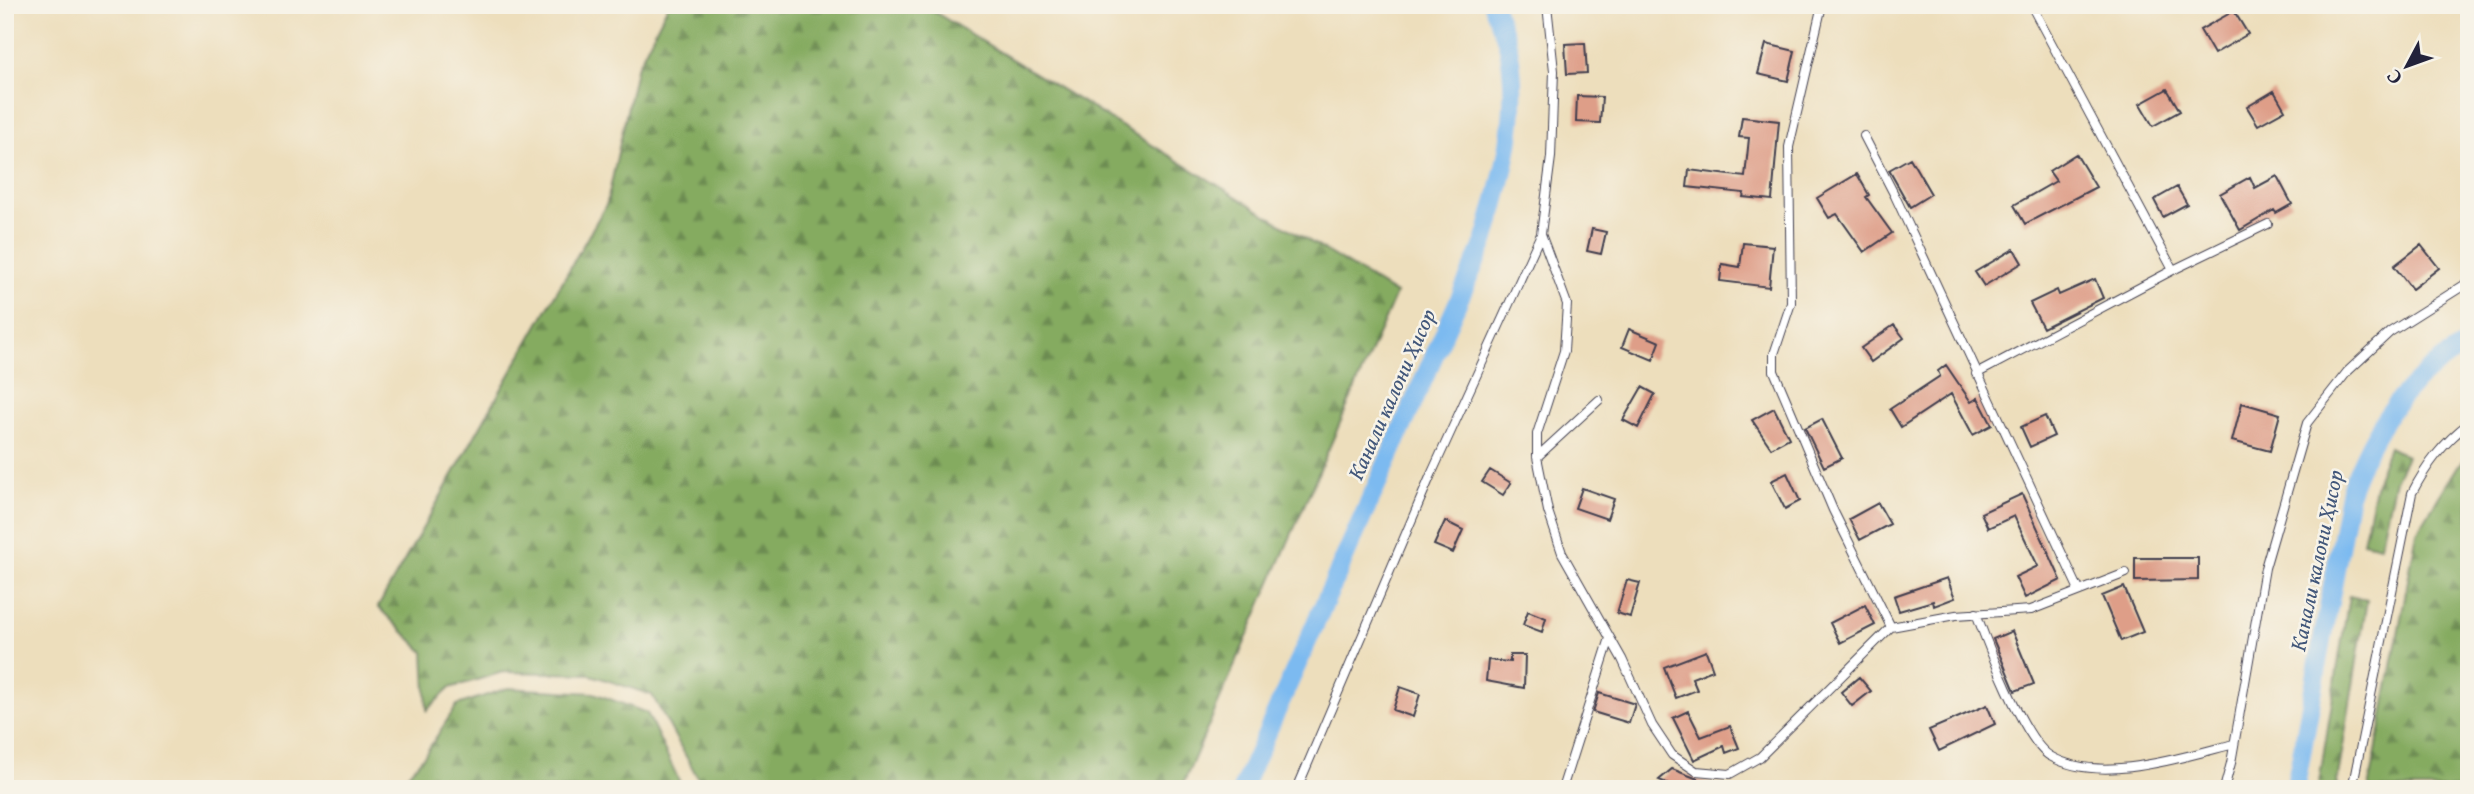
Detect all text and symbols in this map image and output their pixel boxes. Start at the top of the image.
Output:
north arrow [2372,32,2442,102]
text: С [2382,63,2409,89]
water label: Канали калони Ҳисор [1343,305,1444,486]
water label: Канали калони Ҳисор [2285,468,2352,655]

